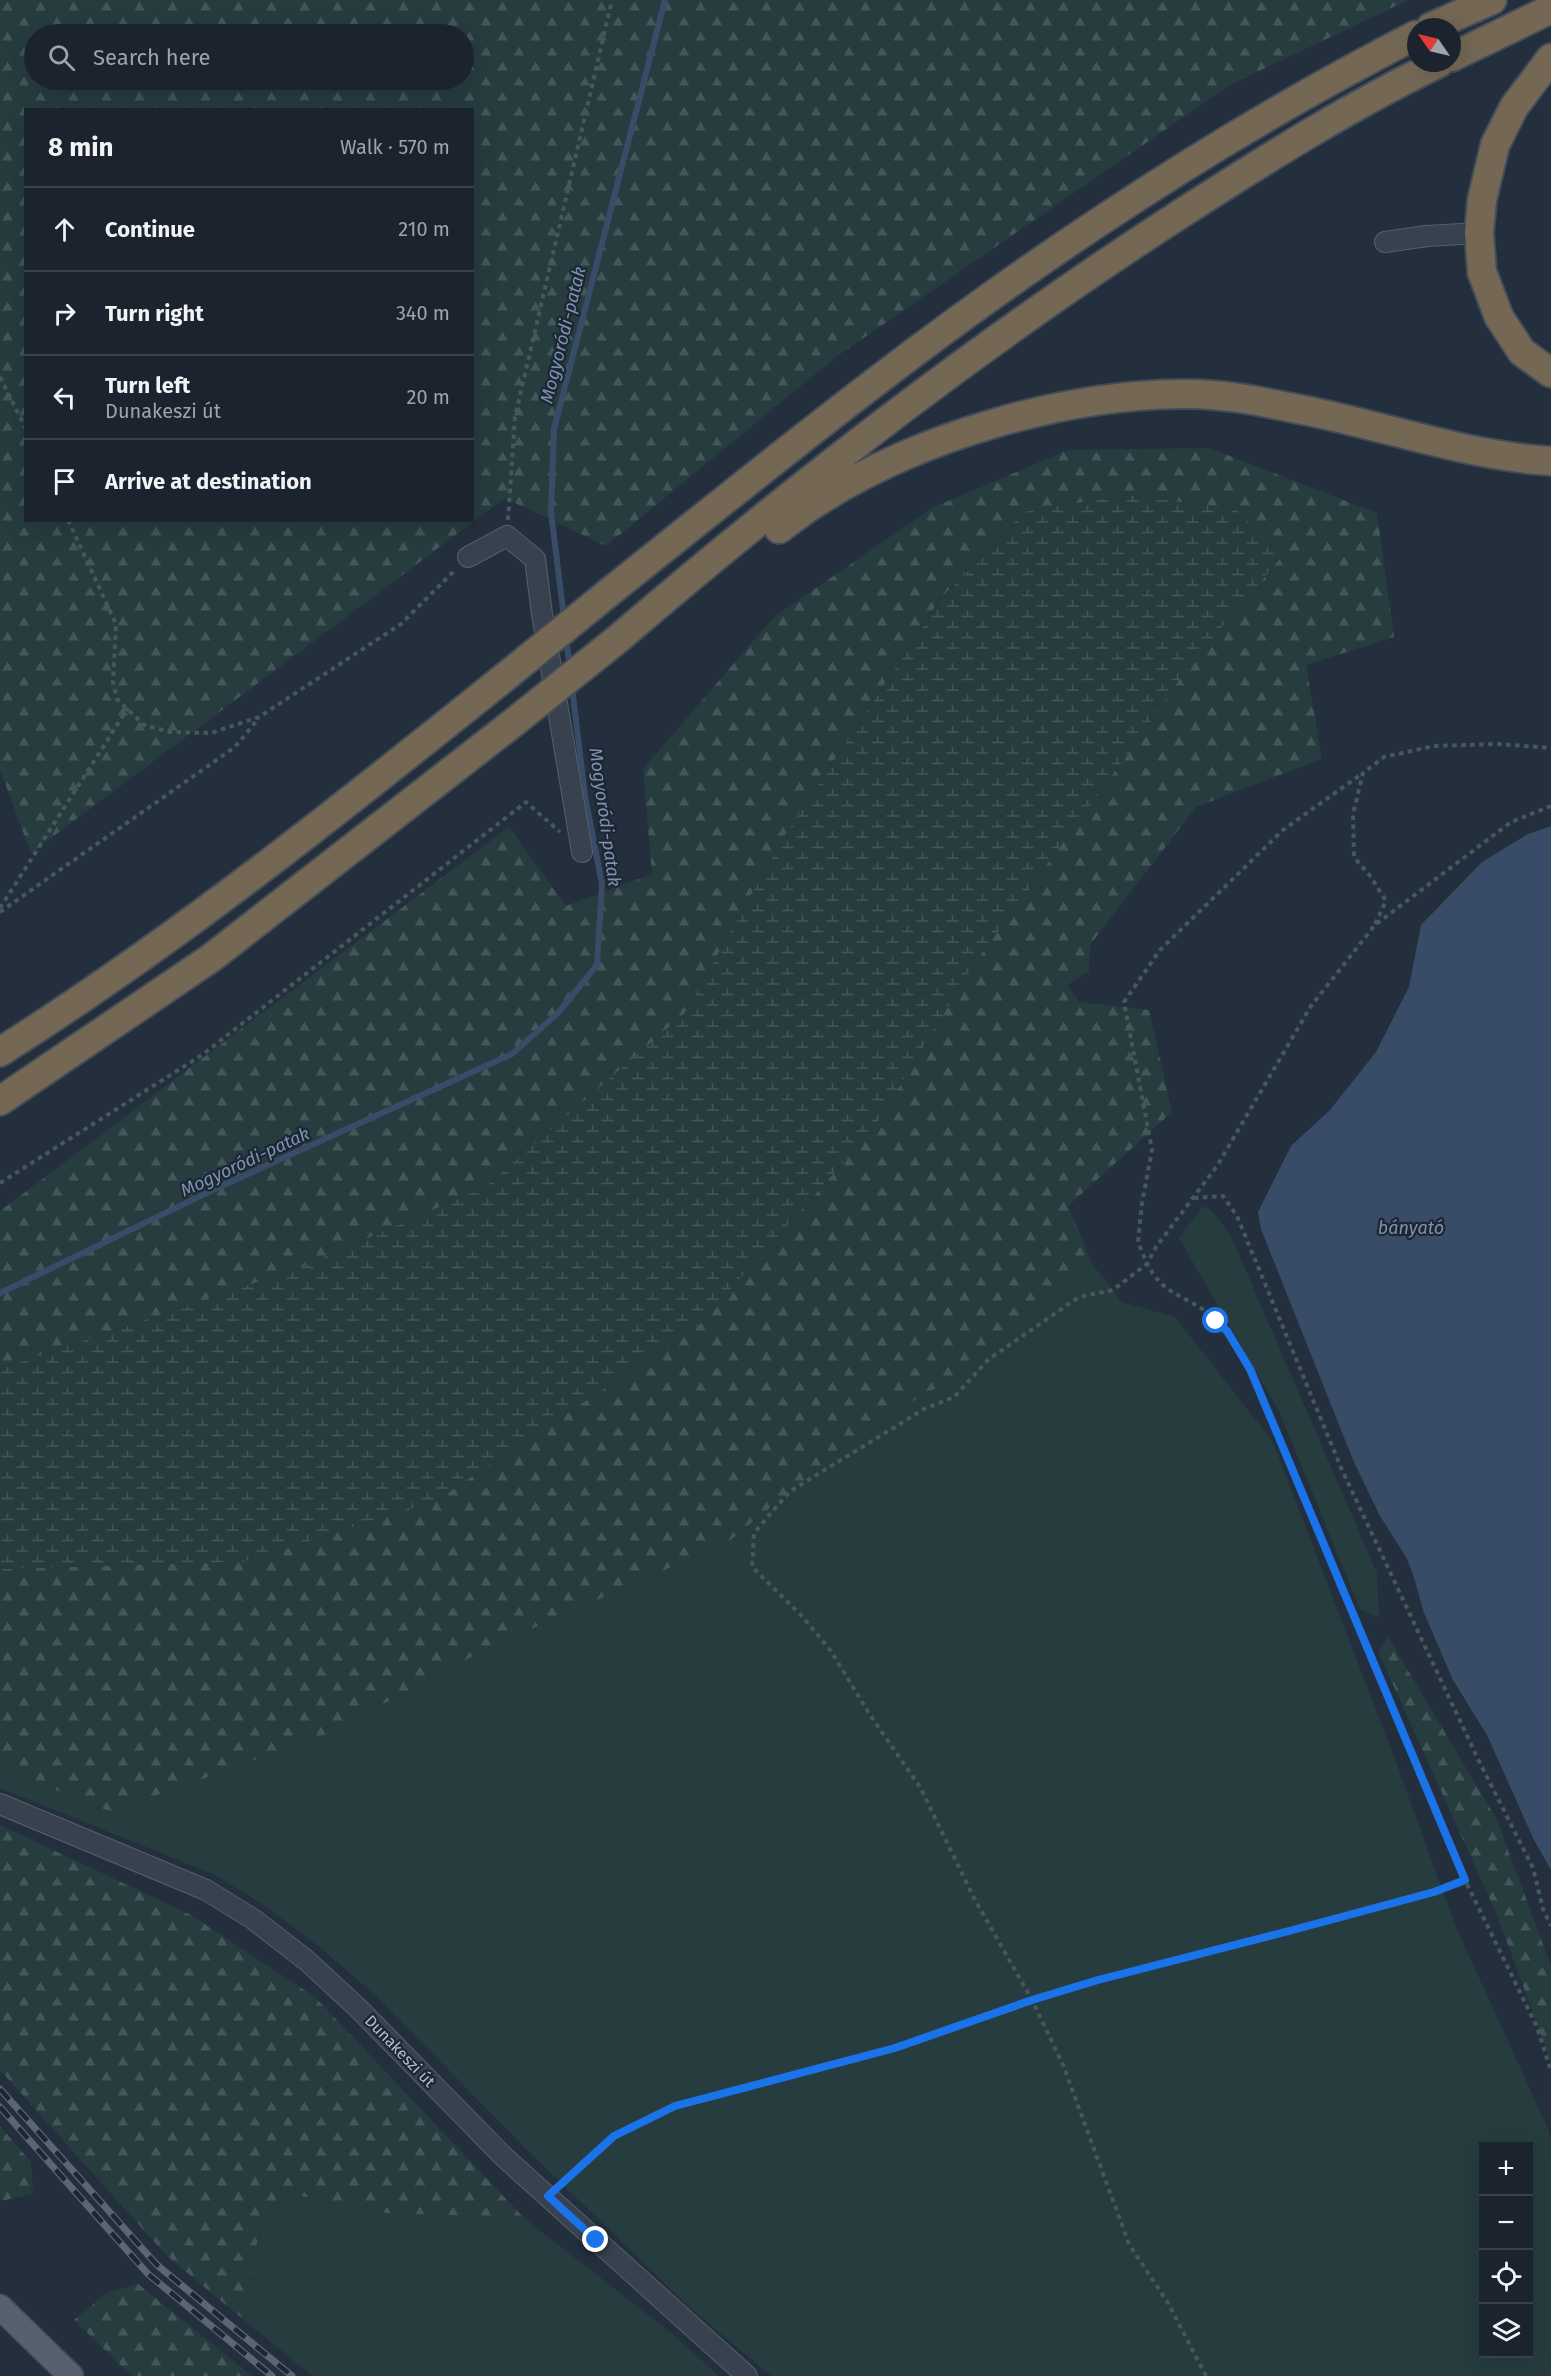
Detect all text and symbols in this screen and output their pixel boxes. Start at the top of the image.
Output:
north arrow [1407,18,1461,72]
search box [24,24,474,90]
icon: search [45,41,78,74]
text: Search here [93,44,211,71]
text: 8 min [48,132,114,163]
text: Walk · 570 m [340,135,450,159]
icon: ahead [48,213,81,246]
text: Continue [105,216,195,243]
text: 210 m [398,217,450,241]
water label: Mogyoródi-patak [535,264,591,406]
icon: right [48,297,81,330]
text: Turn right [105,300,204,327]
text: 340 m [396,301,450,325]
text: Turn left [105,372,190,399]
icon: left [48,381,81,414]
text: 20 m [407,385,450,409]
text: Dunakeszi út [105,399,221,423]
icon: arrive [48,465,81,498]
text: Arrive at destination [105,468,312,495]
water label: Mogyoródi-patak [584,746,626,888]
water label: Mogyoródi-patak [177,1122,313,1202]
water label: bányató [1378,1217,1444,1239]
route start [1202,1307,1228,1333]
street label: Dunakeszi út [361,2011,439,2091]
map controls [1479,2142,1533,2358]
button: + [1479,2142,1533,2196]
button: − [1479,2196,1533,2250]
route end [582,2226,608,2252]
button: locate [1479,2250,1533,2304]
button: layers [1479,2304,1533,2358]

